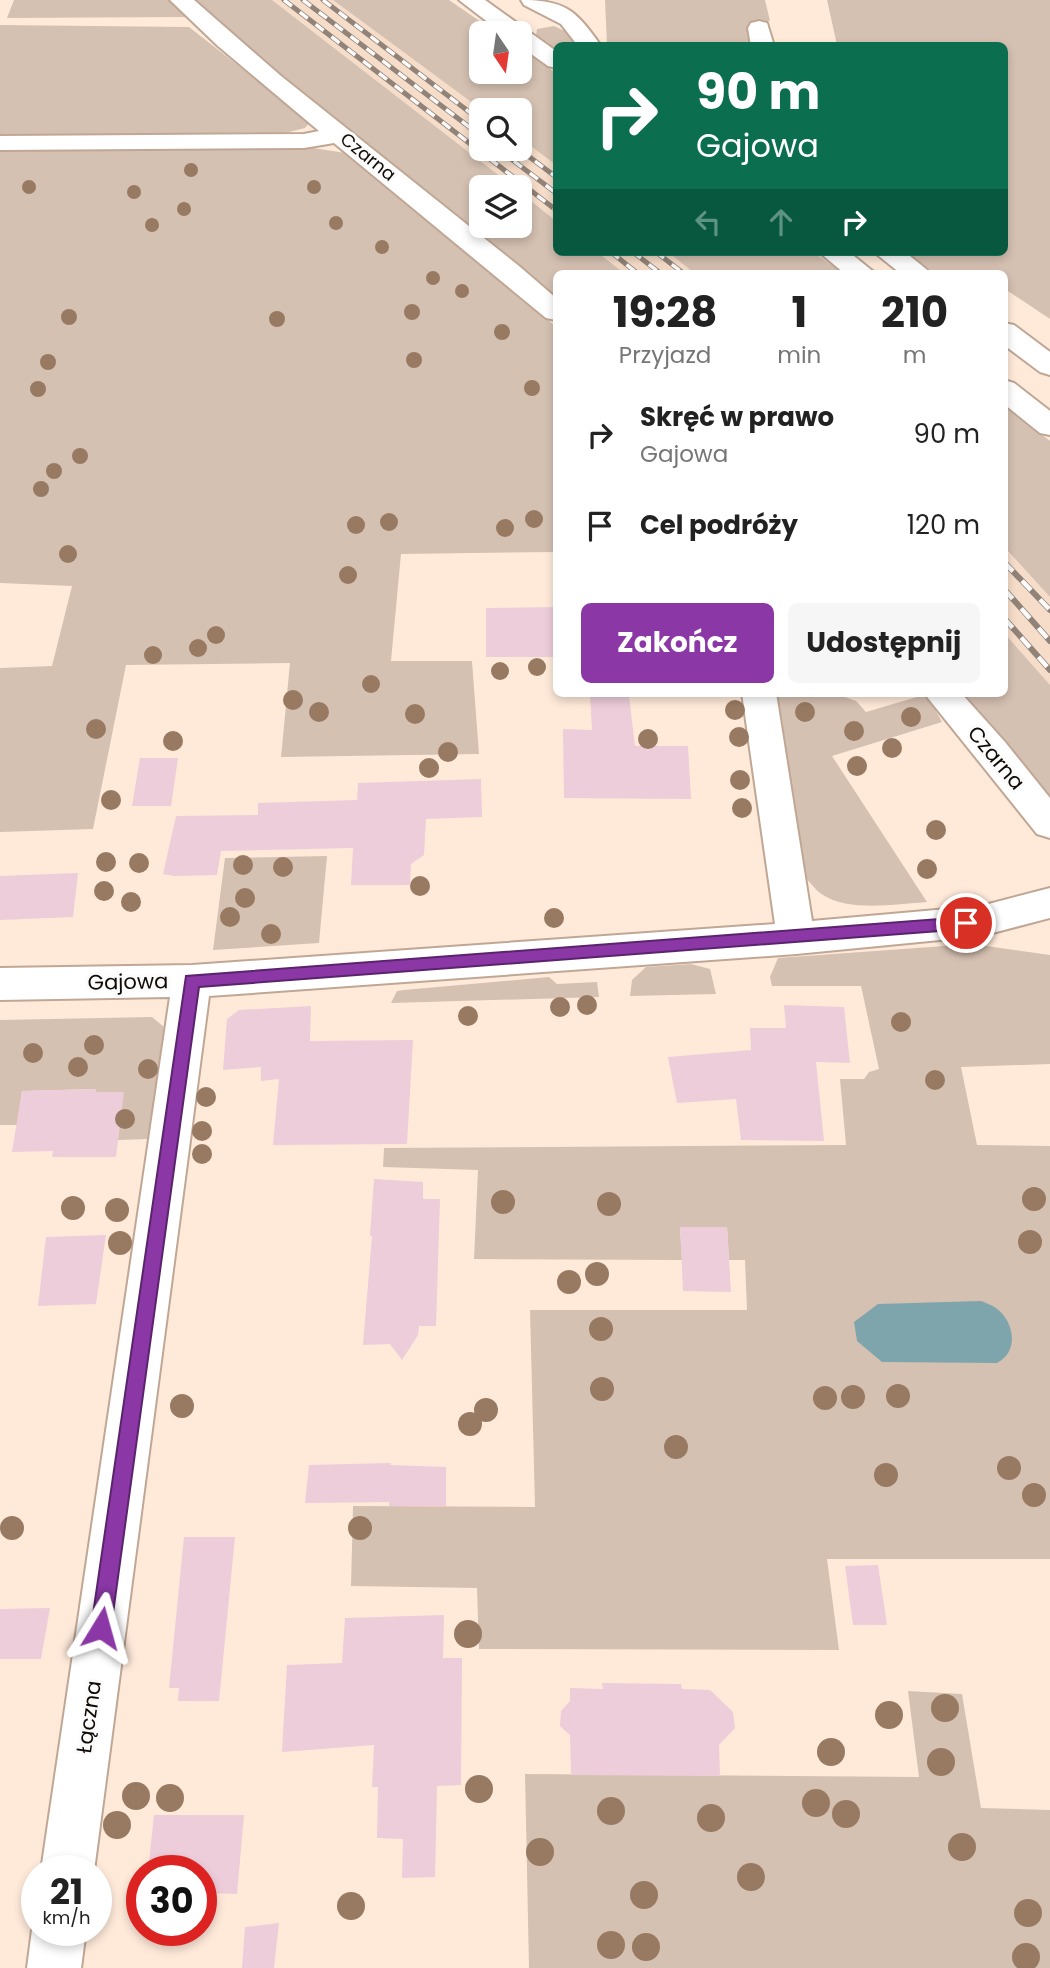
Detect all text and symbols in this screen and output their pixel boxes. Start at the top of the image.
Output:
north arrow [469,21,532,84]
map controls [469,21,532,238]
text: 90 m [696,58,820,126]
icon: right [581,70,672,161]
button: search [469,98,532,161]
text: Gajowa [696,123,819,168]
street label: Czarna [335,127,401,187]
button: layers [469,175,532,238]
icon: left [689,203,727,241]
icon: ahead [762,203,800,241]
icon: right [835,203,873,241]
text: 19:28 [613,283,718,342]
text: 1 [791,283,807,342]
text: 210 [881,283,948,342]
text: Przyjazd [619,339,711,371]
text: min [777,339,821,371]
text: m [903,339,927,371]
text: Skręć w prawo [640,399,834,435]
icon: right [581,416,619,454]
text: 90 m [914,416,980,452]
text: Gajowa [640,438,728,470]
icon: arrive [581,507,619,545]
text: Cel podróży [640,507,798,543]
text: 120 m [907,507,980,543]
button: Zakończ [581,603,774,683]
button: Udostępnij [788,603,980,683]
street label: Czarna [961,719,1032,796]
pin [936,893,996,953]
icon: arrive [947,904,985,942]
street label: Gajowa [87,966,169,997]
position arrow [64,1591,138,1665]
street label: Łączna [69,1679,108,1755]
speed limit sign: 30 [126,1855,217,1946]
text: 21 [50,1867,83,1916]
text: km/h [43,1905,90,1930]

